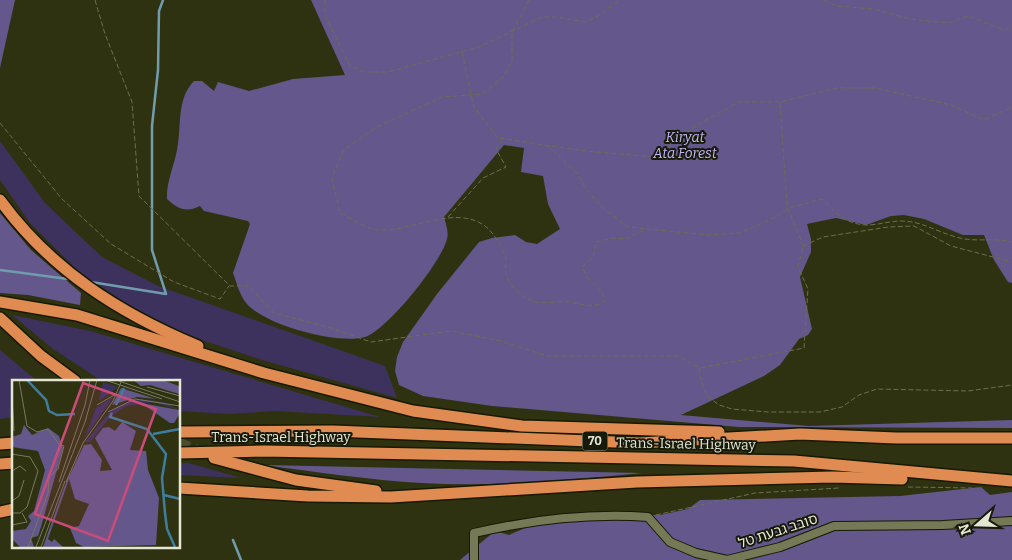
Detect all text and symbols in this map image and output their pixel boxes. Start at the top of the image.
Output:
park label: Kiryat Ata Forest [652,129,718,162]
inset map [12,380,180,548]
street label: Trans-Israel Highway [211,429,351,446]
road number: 70 [582,432,608,451]
street label: Trans-Israel Highway [616,434,756,454]
north arrow [952,500,1002,550]
street label: סובב גבעת טל [736,510,820,552]
text: N [955,521,975,537]

